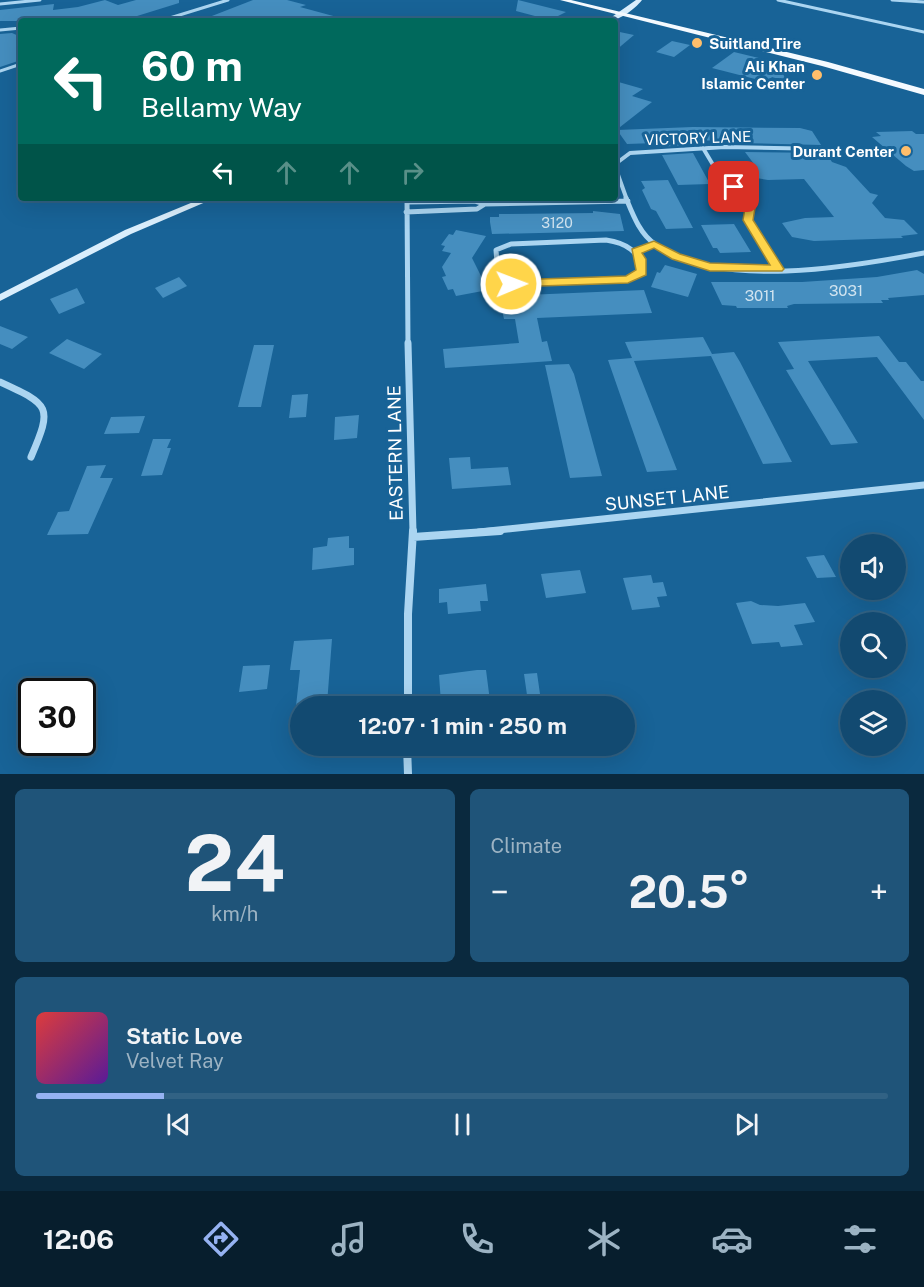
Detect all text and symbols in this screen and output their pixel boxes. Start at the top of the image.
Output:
place label: Suitland Tire [709,35,801,52]
marker: Suitland Tire [690,36,704,50]
text: 60 m [141,41,243,90]
icon: left [42,42,120,120]
place label: Ali Khan Islamic Center [701,58,805,92]
marker: Ali Khan Islamic Center [810,68,824,82]
text: Bellamy Way [141,91,302,123]
street label: VICTORY LANE [644,128,752,148]
place label: Durant Center [793,143,894,160]
marker: Durant Center [899,144,913,158]
icon: left [207,156,240,189]
icon: ahead [270,156,303,189]
icon: ahead [333,156,366,189]
icon: right [396,156,429,189]
pin [708,161,759,212]
icon: arrive [717,170,750,203]
house number: 3120 [541,215,573,231]
position arrow [479,252,543,316]
house number: 3031 [829,282,863,299]
house number: 3011 [745,287,775,304]
street label: EASTERN LANE [383,385,407,521]
street label: SUNSET LANE [604,481,730,515]
map controls [840,534,906,756]
button: sound [840,534,906,600]
button: search [840,612,906,678]
speed limit sign: 30 [18,678,96,756]
button: layers [840,690,906,756]
text: 12:07 · 1 min · 250 m [358,713,567,739]
text: 24 [184,817,285,909]
text: Climate [491,834,562,858]
text: 20.5° [629,865,750,918]
text: − [491,873,509,911]
text: + [870,873,888,911]
text: km/h [211,902,258,926]
text: Static Love [126,1023,243,1049]
text: Velvet Ray [126,1049,224,1073]
icon: previous [162,1108,195,1141]
icon: pause [446,1108,479,1141]
icon: next [730,1108,763,1141]
icon: directions [200,1218,242,1260]
icon: music [328,1218,370,1260]
icon: phone [456,1218,498,1260]
icon: climate [583,1218,625,1260]
icon: car [711,1218,753,1260]
icon: filters [839,1218,881,1260]
text: 12:06 [43,1223,114,1255]

